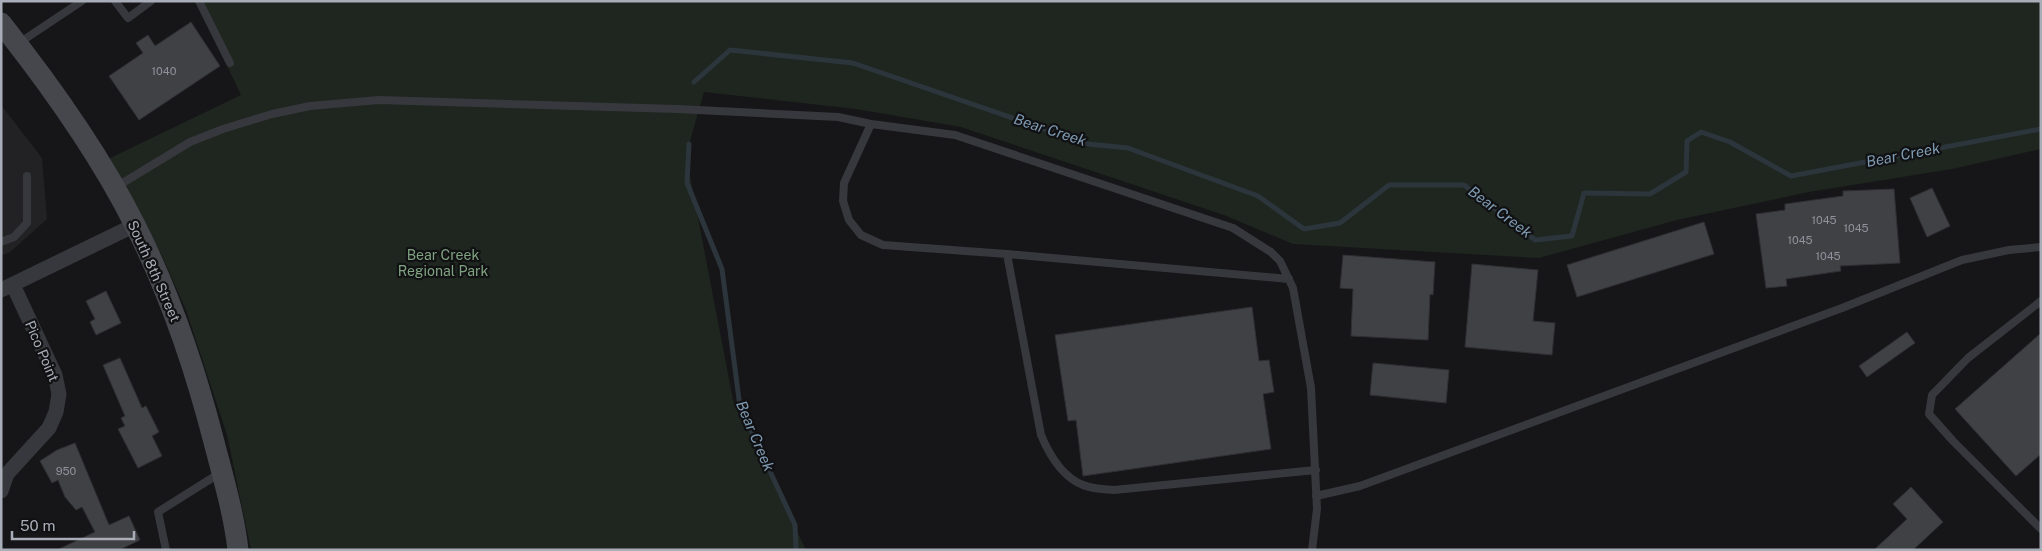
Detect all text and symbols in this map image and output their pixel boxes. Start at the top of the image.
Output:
house number: 1040 [152,65,177,77]
water label: Bear Creek [1012,110,1089,149]
water label: Bear Creek [1864,139,1942,170]
water label: Bear Creek [1465,182,1536,242]
house number: 1045 [1811,214,1837,226]
street label: South 8th Street [124,218,184,324]
house number: 1045 [1843,222,1869,234]
house number: 1045 [1787,234,1813,246]
park label: Bear Creek Regional Park [398,247,488,279]
house number: 1045 [1815,250,1841,262]
street label: Pico Point [22,318,62,384]
water label: Bear Creek [733,398,778,474]
house number: 950 [56,465,77,477]
scale bar [12,508,135,540]
text: 50 m [20,517,55,534]

